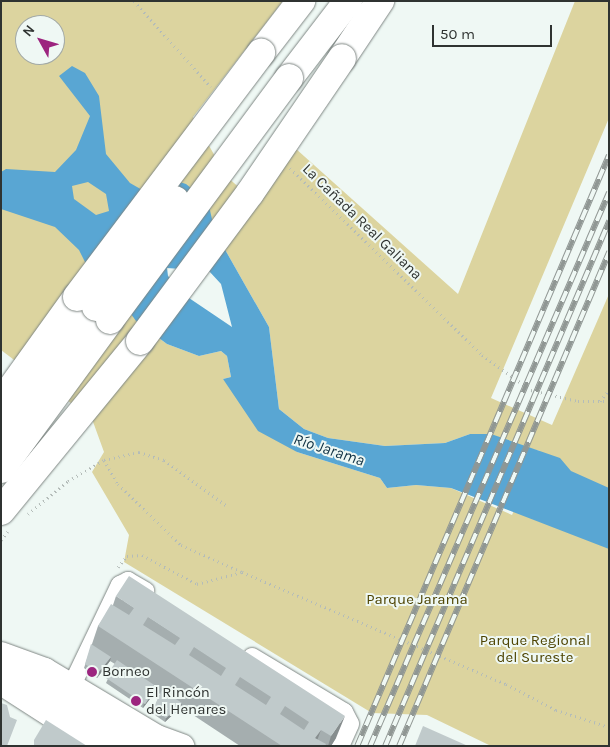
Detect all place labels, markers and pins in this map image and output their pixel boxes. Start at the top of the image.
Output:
place label: Borneo [102,663,150,681]
marker: Borneo [86,666,98,678]
place label: El Rincón del Henares [146,683,226,718]
marker: El Rincón del Henares [130,695,142,707]

